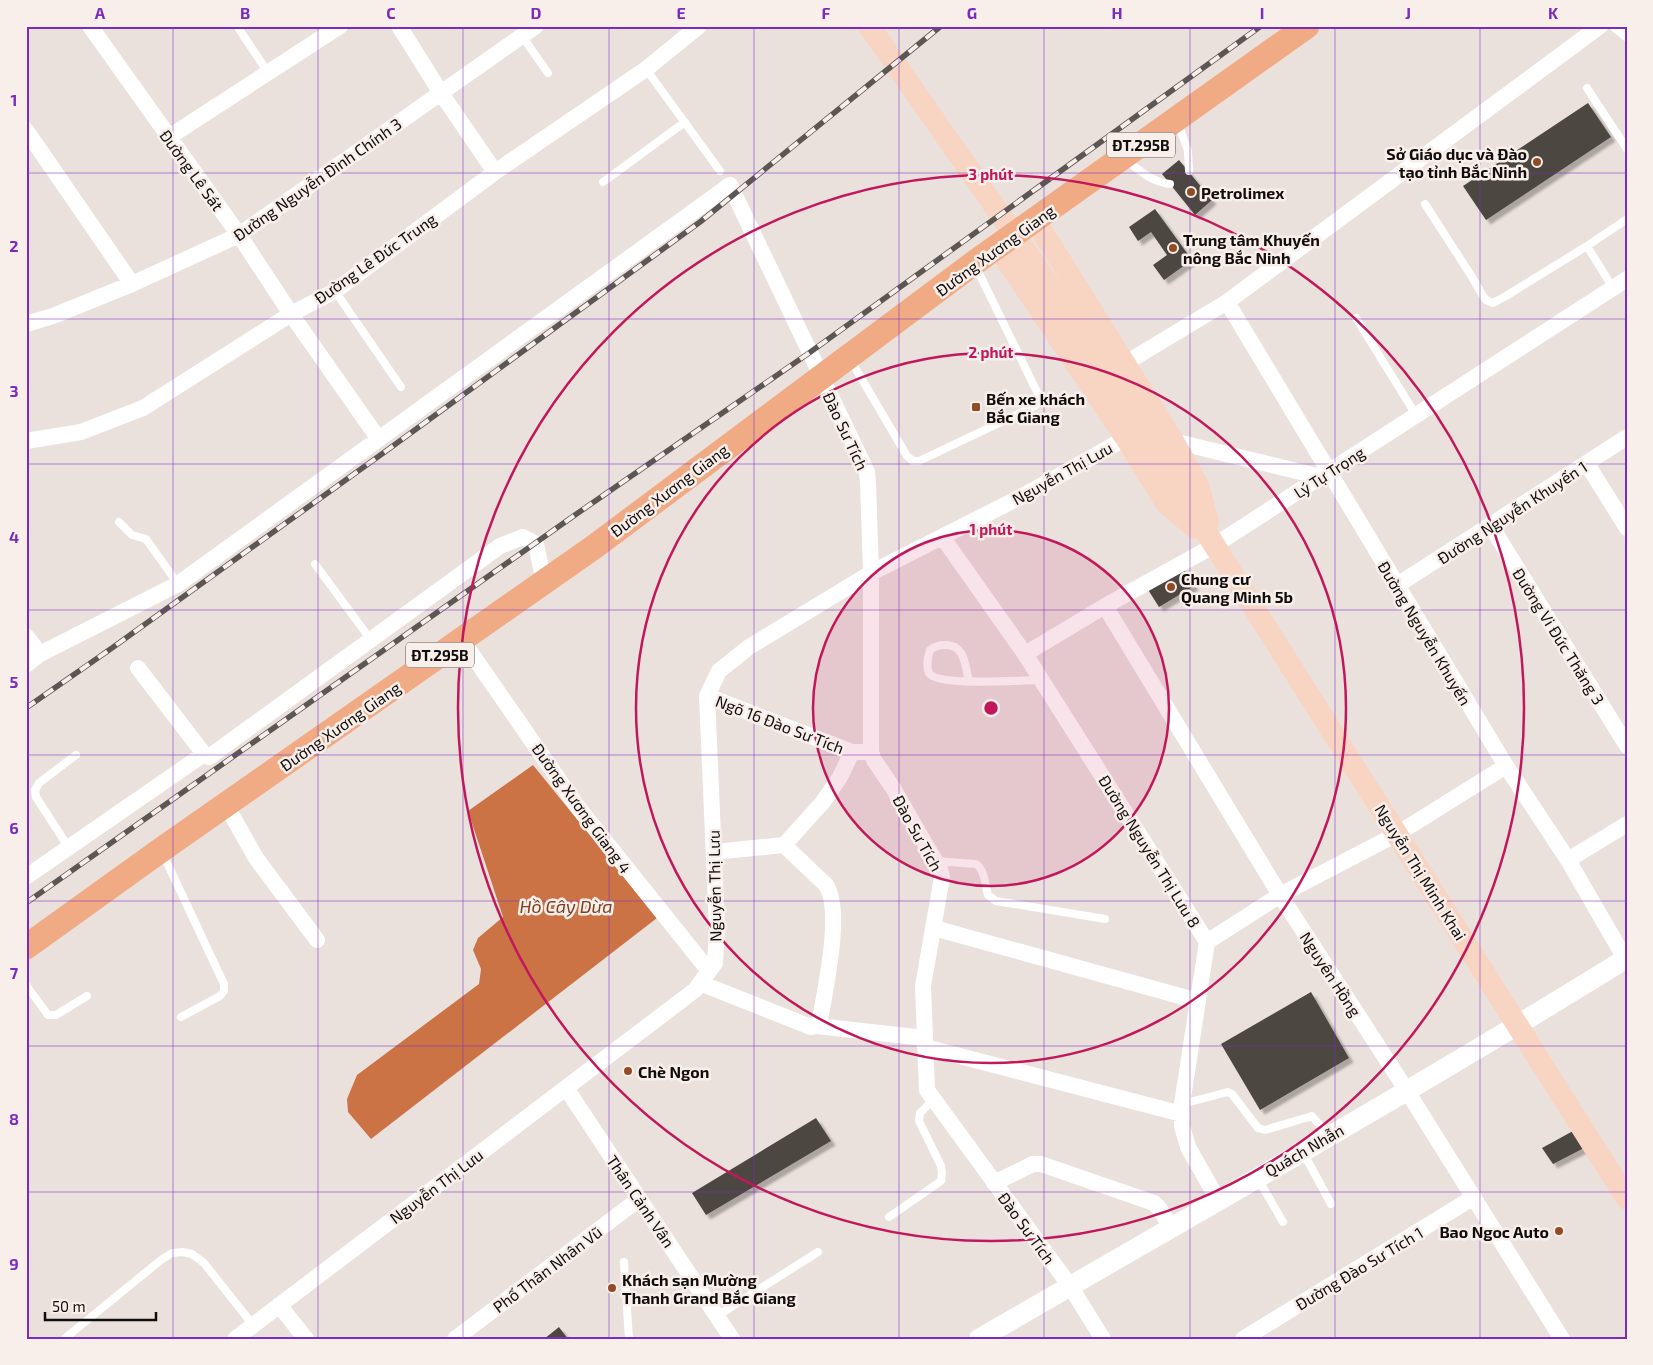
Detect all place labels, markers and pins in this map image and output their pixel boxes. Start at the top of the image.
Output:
place label: Sở Giáo dục và Đào tạo tỉnh Bắc Ninh [1386,144,1527,181]
marker: Sở Giáo dục và Đào tạo tỉnh Bắc Ninh [1531,156,1543,168]
place label: Petrolimex [1201,183,1284,202]
marker: Petrolimex [1185,186,1197,198]
place label: Trung tâm Khuyến nông Bắc Ninh [1183,230,1320,267]
marker: Trung tâm Khuyến nông Bắc Ninh [1167,242,1179,254]
place label: Bến xe khách Bắc Giang [986,389,1085,426]
marker: Bến xe khách Bắc Giang [970,401,982,413]
place label: Chung cư Quang Minh 5b [1181,569,1293,607]
marker: Chung cư Quang Minh 5b [1165,581,1177,593]
centre of rings [982,699,1000,717]
place label: Chè Ngon [638,1062,709,1081]
marker: Chè Ngon [622,1065,634,1077]
place label: Bao Ngoc Auto [1439,1222,1549,1241]
marker: Bao Ngoc Auto [1553,1225,1565,1237]
place label: Khách sạn Mường Thanh Grand Bắc Giang [622,1270,796,1307]
marker: Khách sạn Mường Thanh Grand Bắc Giang [606,1282,618,1294]

